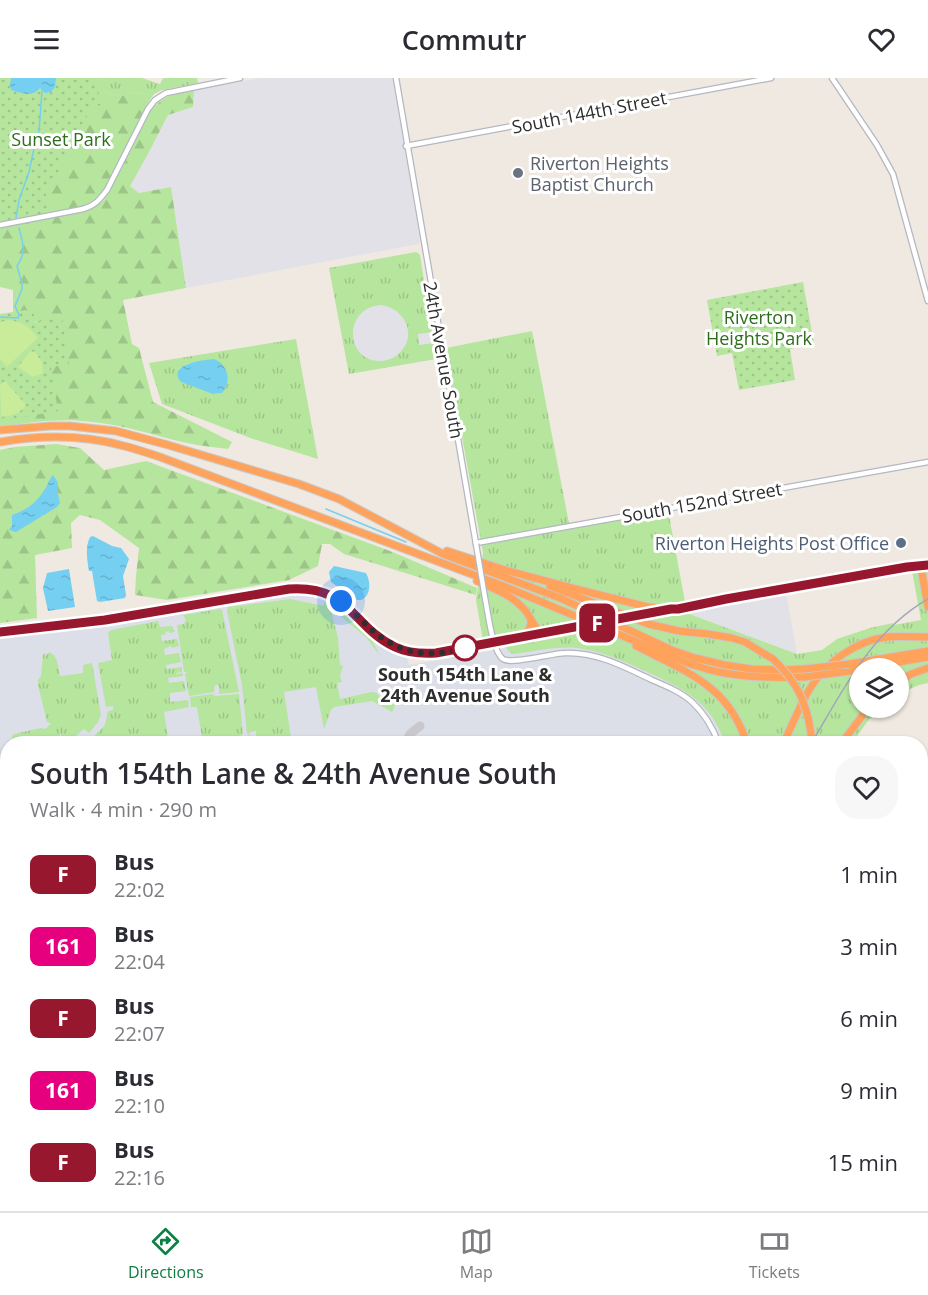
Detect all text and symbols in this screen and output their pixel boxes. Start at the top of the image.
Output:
text: Commutr [402,21,526,58]
icon: menu [30,23,63,56]
icon: heart [865,23,898,56]
street label: South 144th Street [510,85,668,139]
park label: Sunset Park [11,127,111,151]
place label: Riverton Heights Baptist Church [530,151,669,196]
marker: Riverton Heights Baptist Church [511,166,525,180]
street label: 24th Avenue South [418,280,470,440]
park label: Riverton Heights Park [706,305,813,350]
street label: South 152nd Street [620,476,784,528]
place label: Riverton Heights Post Office [655,531,889,555]
marker: Riverton Heights Post Office [894,536,908,550]
your location [326,586,356,616]
line badge: F [578,604,616,642]
text: F [591,609,603,637]
marker: South 154th Lane & 24th Avenue South [452,635,478,661]
map controls [849,658,909,718]
button: layers [849,658,909,718]
place label: South 154th Lane & 24th Avenue South [378,662,553,707]
text: South 154th Lane & 24th Avenue South [30,754,557,792]
button: heart [835,756,898,819]
text: Walk · 4 min · 290 m [30,796,217,823]
text: Bus [114,846,154,876]
text: 1 min [840,859,898,889]
text: F [57,860,69,888]
text: 22:02 [114,876,165,903]
text: Bus [114,918,154,948]
text: 3 min [840,931,898,961]
text: 161 [45,932,81,960]
text: 22:04 [114,948,165,975]
text: Bus [114,990,154,1020]
text: 6 min [840,1003,898,1033]
text: F [57,1004,69,1032]
text: 22:07 [114,1020,165,1047]
text: Bus [114,1062,154,1092]
text: 9 min [840,1075,898,1105]
text: 161 [45,1076,81,1104]
text: 22:10 [114,1092,165,1119]
text: Bus [114,1134,154,1164]
text: 15 min [828,1147,898,1177]
text: F [57,1148,69,1176]
text: 22:16 [114,1164,165,1191]
tab: Directions [128,1225,204,1283]
tab: Map [460,1225,493,1283]
tab: Tickets [749,1225,800,1283]

